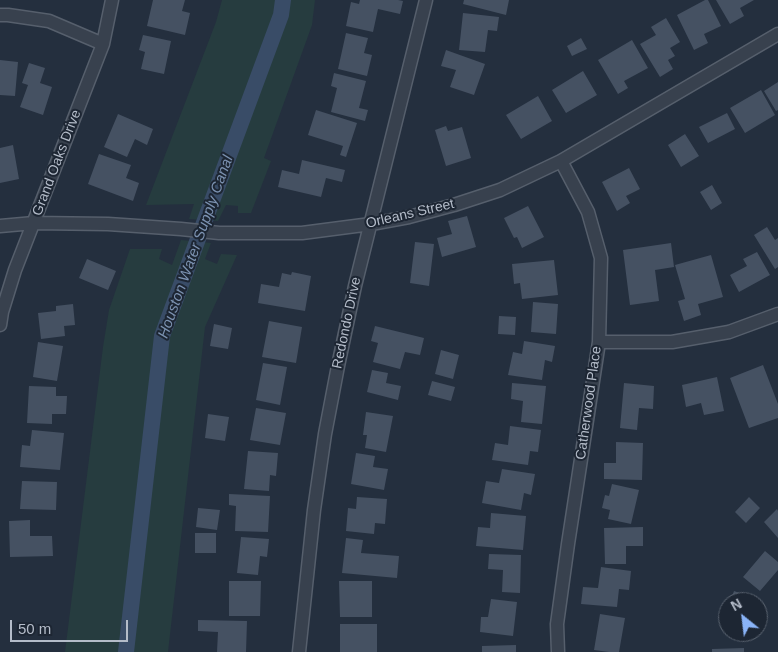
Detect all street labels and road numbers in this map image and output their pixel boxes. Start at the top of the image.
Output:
street label: Grand Oaks Drive [29,108,85,218]
street label: Orleans Street [364,196,456,232]
street label: Redondo Drive [329,276,365,370]
street label: Catherwood Place [573,345,605,461]

